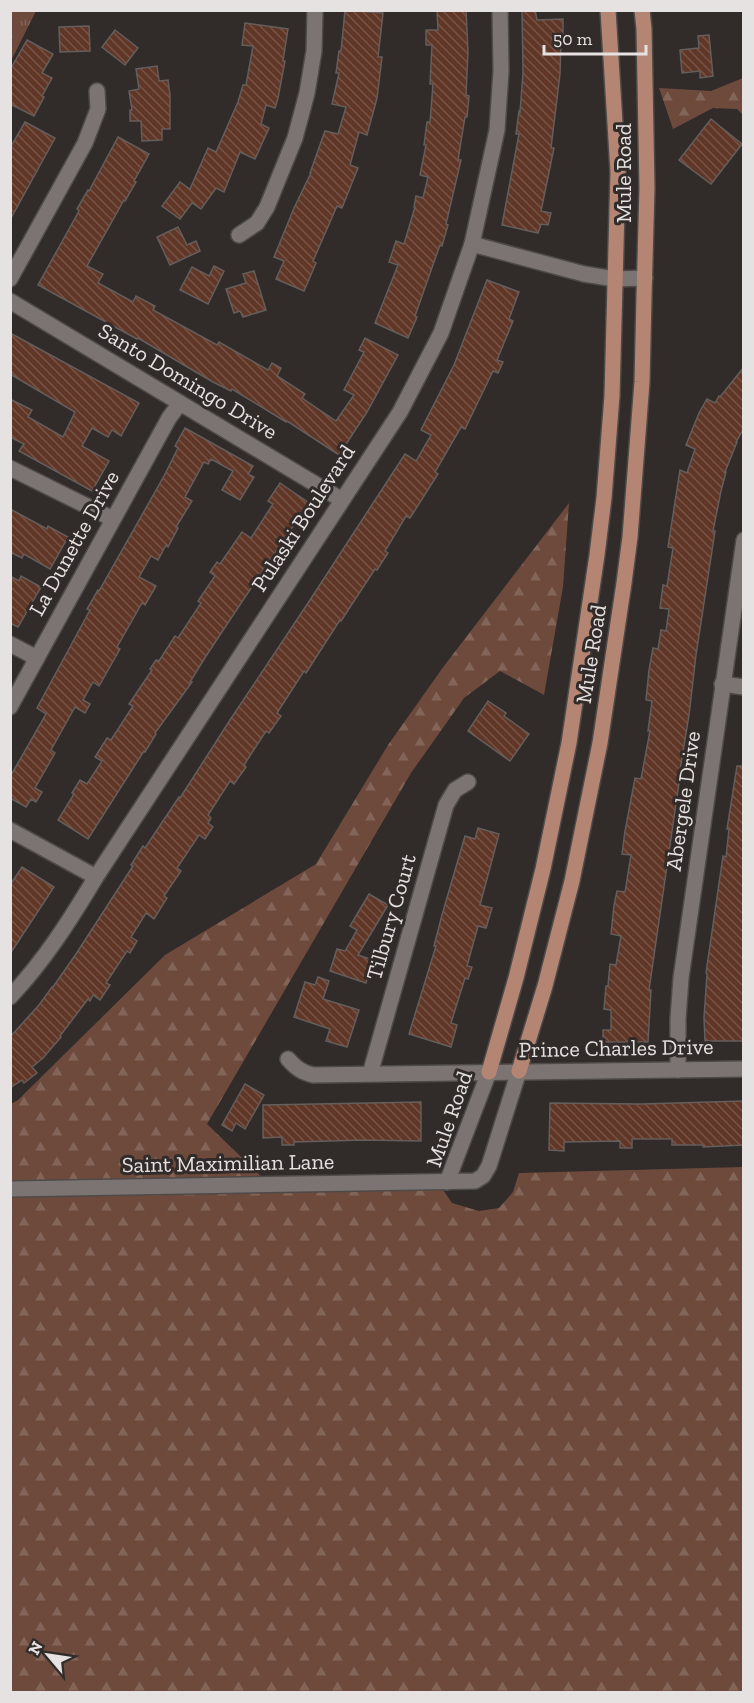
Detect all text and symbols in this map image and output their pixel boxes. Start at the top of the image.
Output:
scale bar [544,18,646,56]
text: 50 m [553,28,593,50]
street label: Mule Road [610,123,637,223]
street label: Santo Domingo Drive [94,317,282,445]
street label: Pulaski Boulevard [246,440,360,596]
street label: La Dunette Drive [23,466,125,620]
street label: Mule Road [570,603,612,705]
street label: Abergele Drive [660,729,706,873]
street label: Tilbury Court [360,850,422,983]
street label: Prince Charles Drive [518,1033,714,1063]
street label: Mule Road [420,1067,478,1171]
street label: Saint Maximilian Lane [122,1148,334,1178]
north arrow [18,1625,78,1685]
text: N [24,1638,47,1658]

